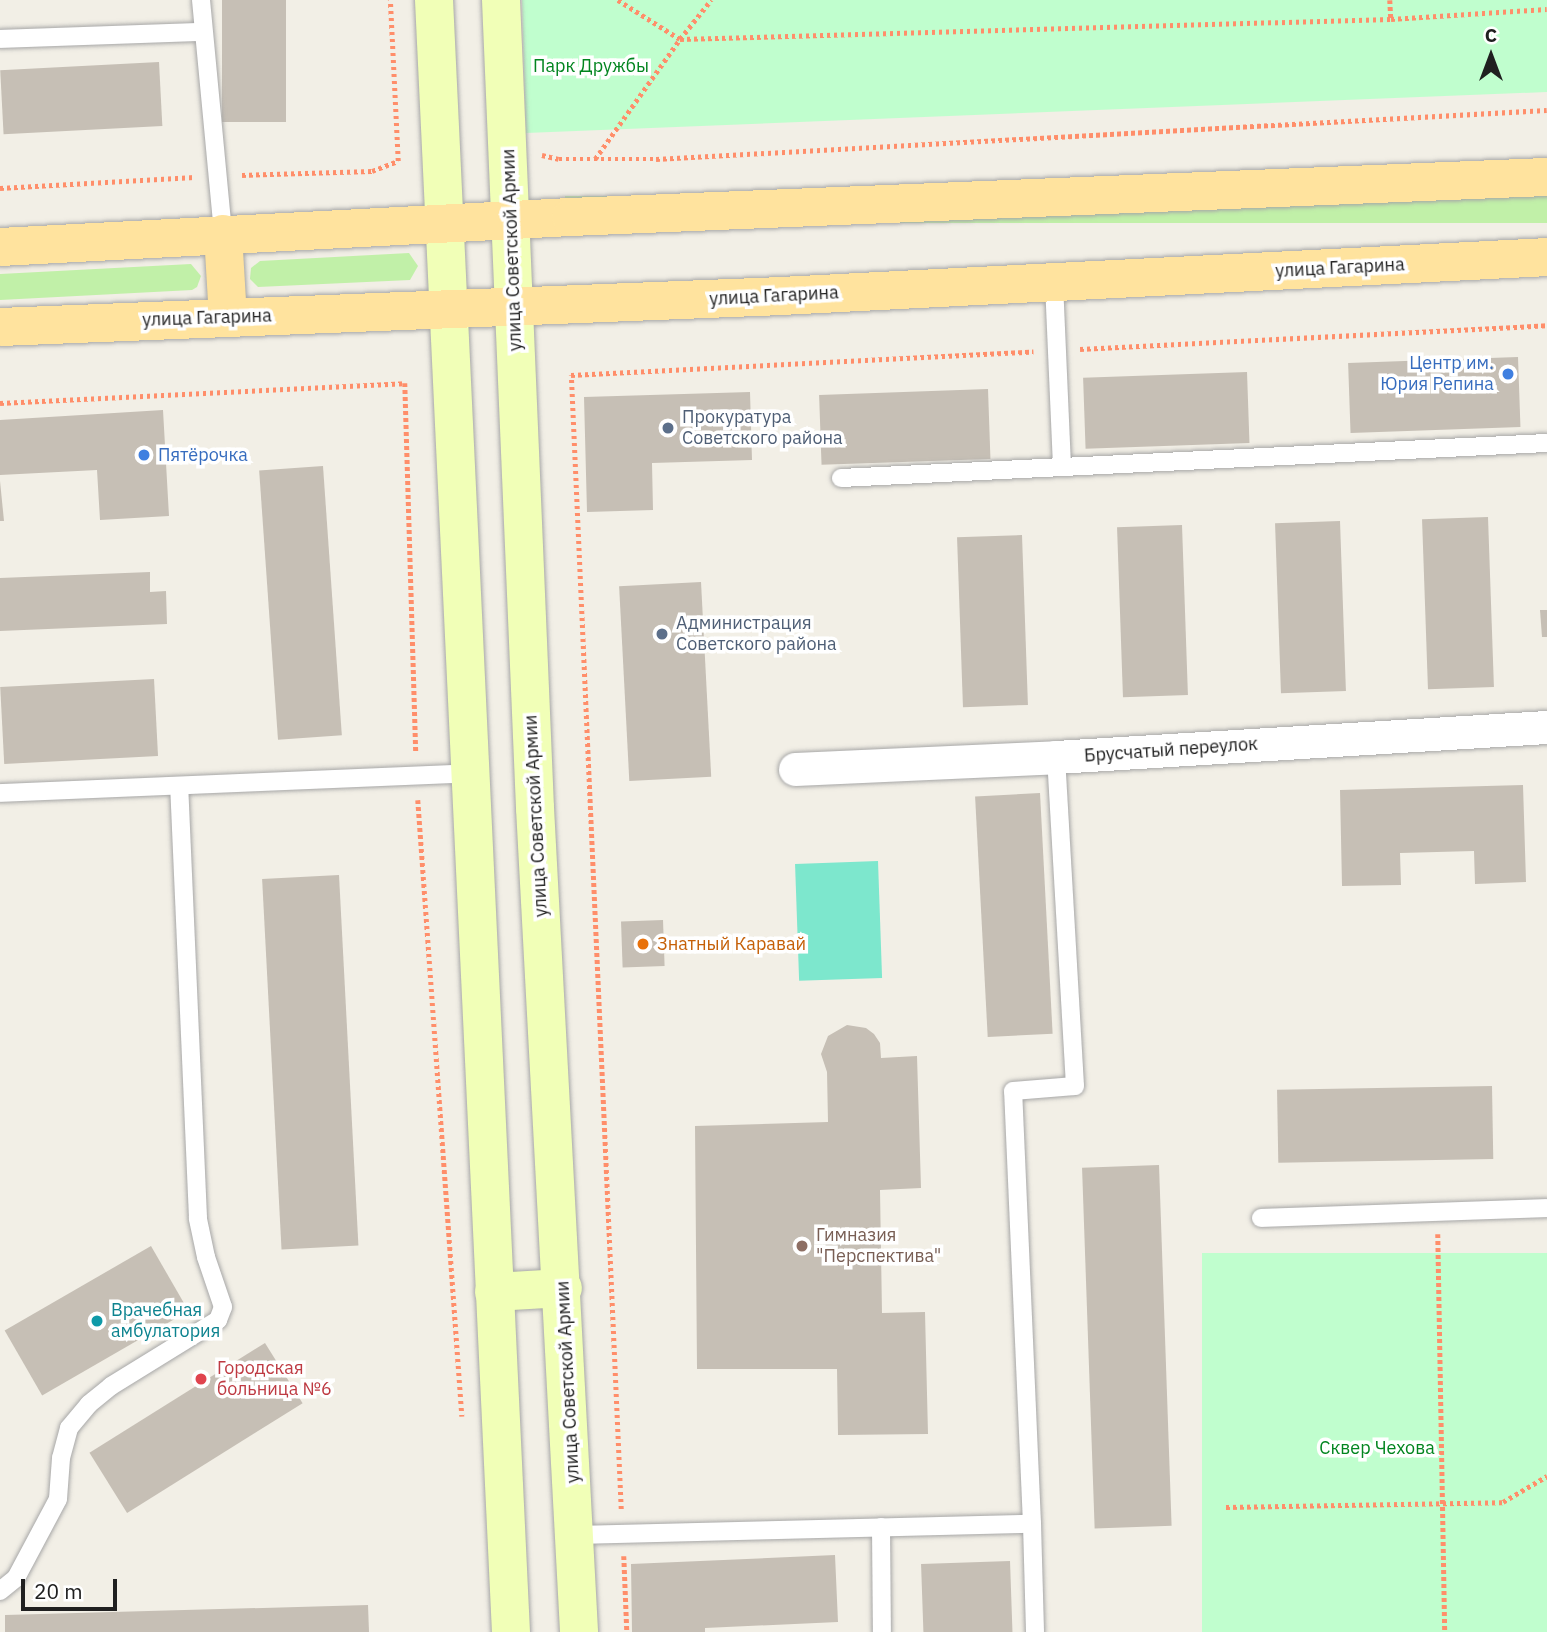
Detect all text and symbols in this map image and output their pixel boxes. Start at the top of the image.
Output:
north arrow [1456,21,1526,91]
text: С [1485,23,1497,47]
park label: Парк Дружбы [533,55,649,77]
street label: улица Советской Армии [498,148,526,352]
street label: улица Гагарина [1275,254,1405,282]
street label: улица Гагарина [709,282,839,310]
street label: улица Гагарина [142,305,272,331]
place label: Центр им. Юрия Репина [1380,353,1494,396]
marker: Центр им. Юрия Репина [1500,366,1516,382]
place label: Прокуратура Советского района [682,407,843,450]
marker: Прокуратура Советского района [660,420,676,436]
place label: Пятёрочка [158,444,248,466]
marker: Пятёрочка [136,447,152,463]
place label: Администрация Советского района [676,613,837,656]
marker: Администрация Советского района [654,626,670,642]
street label: улица Советской Армии [520,714,552,918]
street label: Брусчатый переулок [1083,733,1259,767]
place label: Знатный Каравай [657,933,806,955]
marker: Знатный Каравай [635,936,651,952]
place label: Гимназия "Перспектива" [816,1225,941,1268]
marker: Гимназия "Перспектива" [794,1238,810,1254]
street label: улица Советской Армии [552,1280,584,1484]
place label: Врачебная амбулатория [111,1300,220,1342]
marker: Врачебная амбулатория [89,1313,105,1329]
place label: Городская больница №6 [217,1358,332,1400]
marker: Городская больница №6 [191,1369,211,1389]
park label: Сквер Чехова [1319,1437,1435,1459]
scale bar [24,1566,121,1610]
text: 20 m [34,1577,83,1605]

